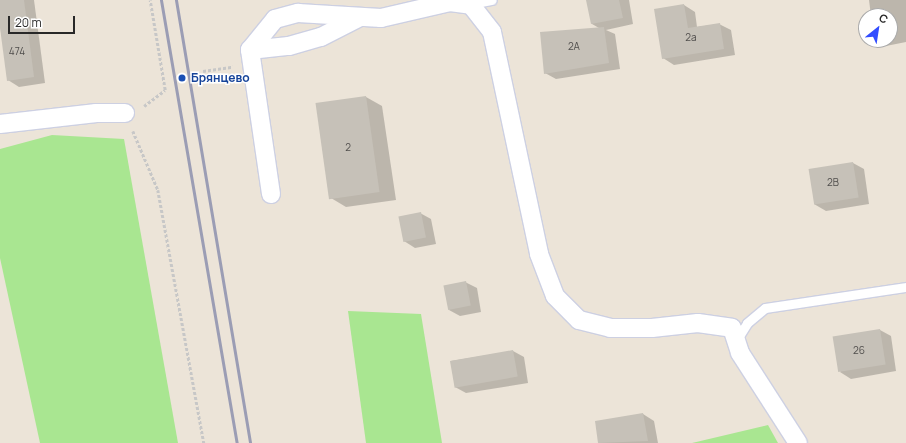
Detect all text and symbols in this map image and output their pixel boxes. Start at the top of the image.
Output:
scale bar [10,8,77,34]
north arrow [858,8,898,48]
text: С [876,10,891,27]
text: 20 m [15,14,42,31]
house number: 2а [685,32,697,44]
house number: 2А [568,41,580,53]
house number: 474 [9,46,25,58]
place label: Брянцево [191,71,250,85]
marker: Брянцево [176,72,188,84]
house number: 2 [345,142,351,154]
house number: 2В [827,177,839,189]
house number: 26 [853,345,865,357]

